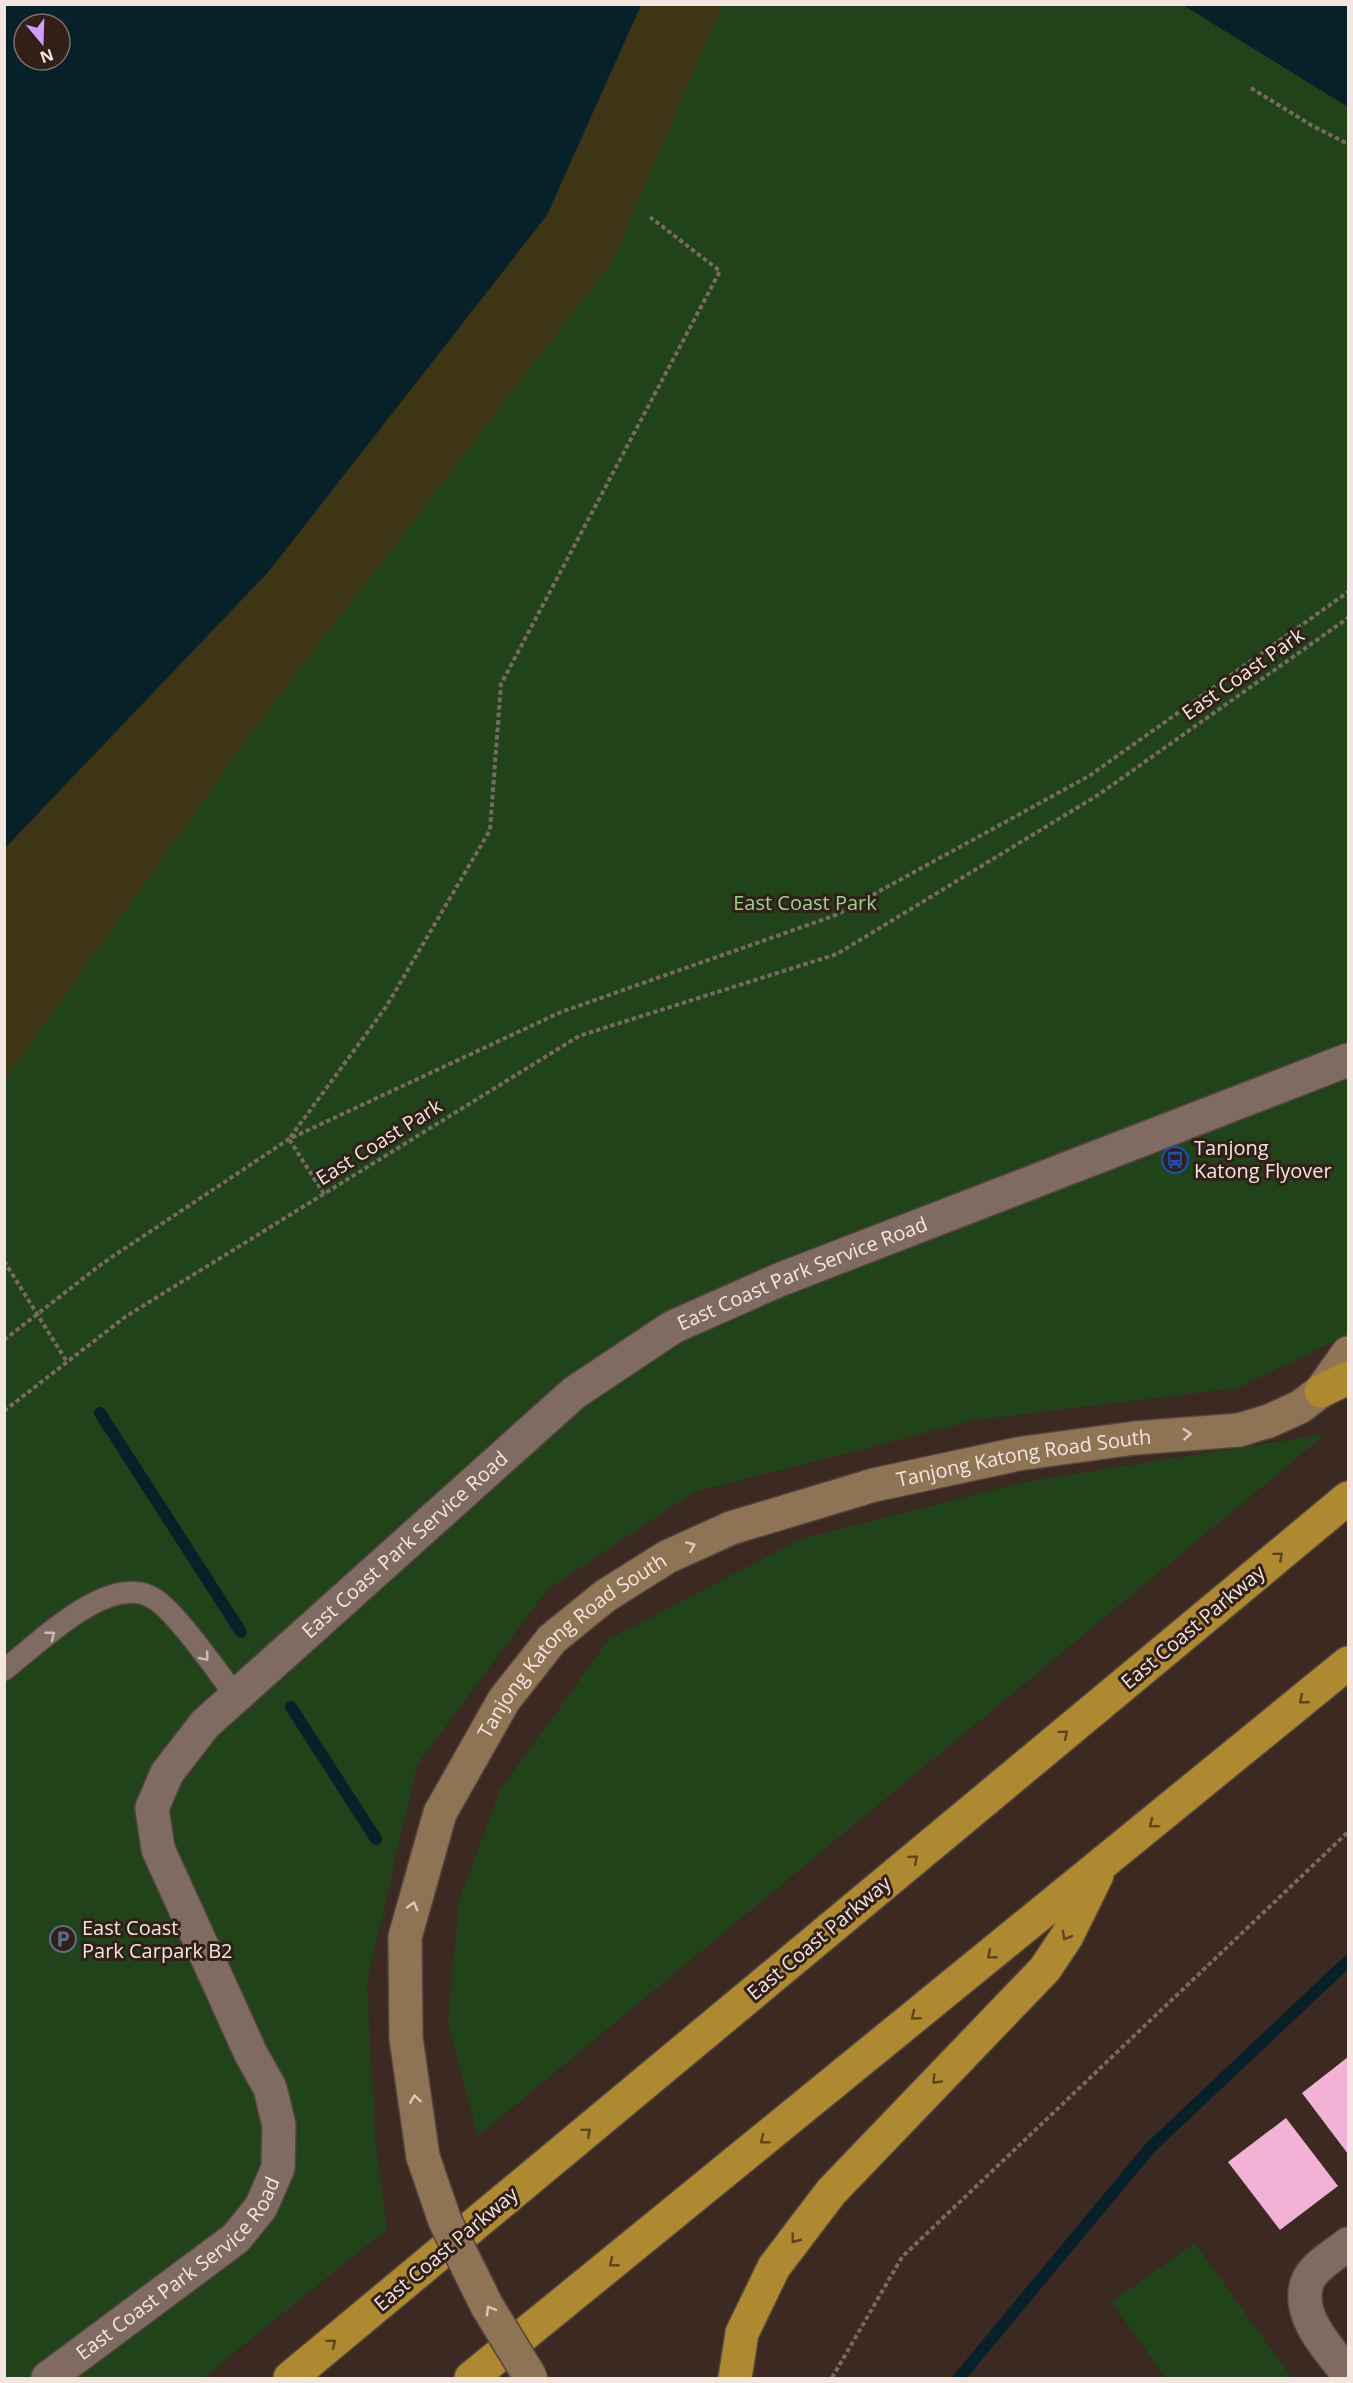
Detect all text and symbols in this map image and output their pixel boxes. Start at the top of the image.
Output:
north arrow [12,12,72,72]
text: N [37,44,57,69]
street label: East Coast Park [1176,621,1310,726]
park label: East Coast Park [733,889,877,916]
street label: East Coast Park [311,1092,447,1191]
place label: Tanjong Katong Flyover [1194,1134,1332,1184]
bus stop icon: Tanjong Katong Flyover [1160,1145,1190,1175]
street label: East Coast Park Service Road [673,1210,931,1337]
street label: Tanjong Katong Road South [894,1423,1152,1493]
one-way arrow [1182,1428,1191,1441]
street label: East Coast Park Service Road [296,1445,513,1644]
one-way arrow [685,1541,696,1553]
street label: Tanjong Katong Road South [471,1547,671,1743]
one-way arrow [1272,1552,1283,1563]
street label: East Coast Parkway [1115,1558,1271,1695]
one-way arrow [44,1631,55,1642]
one-way arrow [197,1650,208,1661]
one-way arrow [1299,1692,1310,1703]
one-way arrow [1057,1731,1068,1742]
one-way arrow [1149,1816,1160,1827]
one-way arrow [907,1855,918,1866]
street label: East Coast Parkway [741,1869,897,2006]
one-way arrow [406,1901,418,1912]
place label: East Coast Park Carpark B2 [82,1914,233,1964]
parking icon: East Coast Park Carpark B2 [48,1924,78,1954]
one-way arrow [1062,1930,1073,1940]
one-way arrow [987,1947,998,1958]
one-way arrow [911,2009,922,2020]
one-way arrow [932,2074,943,2084]
one-way arrow [409,2095,421,2104]
one-way arrow [580,2128,591,2139]
one-way arrow [760,2132,771,2143]
street label: East Coast Park Service Road [70,2172,286,2366]
street label: East Coast Parkway [368,2180,524,2317]
one-way arrow [792,2232,803,2243]
one-way arrow [609,2256,620,2267]
one-way arrow [485,2306,497,2317]
one-way arrow [325,2339,336,2350]

